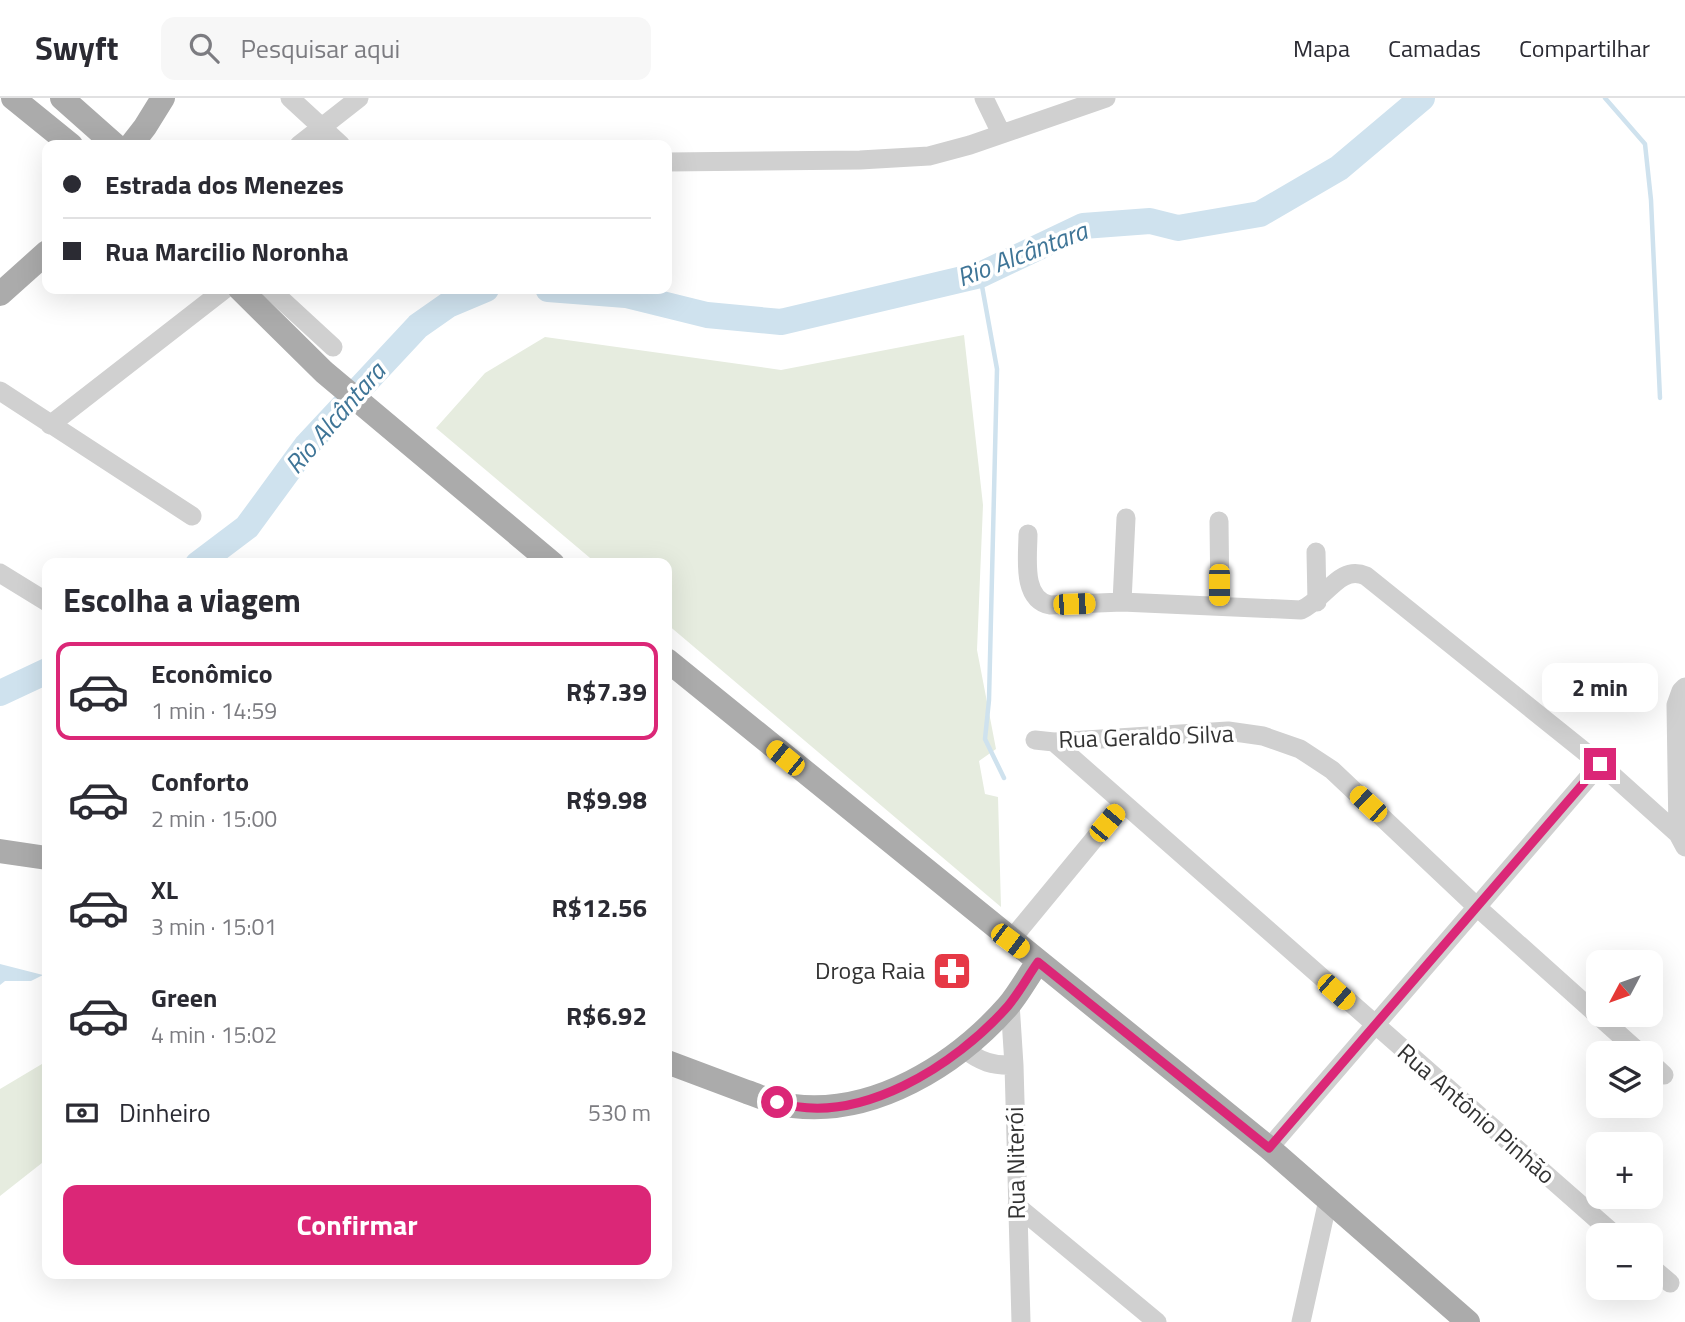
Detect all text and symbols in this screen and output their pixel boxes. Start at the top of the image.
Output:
search box [161,17,651,80]
text: Swyft [35,23,119,73]
icon: search [185,29,223,67]
text: Pesquisar aqui [241,29,400,68]
text: Mapa [1293,30,1350,66]
text: Camadas [1388,30,1481,66]
text: Compartilhar [1519,30,1650,66]
text: Estrada dos Menezes [105,165,344,204]
water label: Rio Alcântara [951,210,1095,296]
text: Rua Marcilio Noronha [105,232,349,271]
water label: Rio Alcântara [275,352,396,482]
car [1209,564,1230,606]
text: Escolha a viagem [63,576,301,624]
car [1053,593,1096,615]
text: Econômico [151,654,273,693]
icon: car [67,660,130,723]
callout: 2 min [1542,662,1658,712]
text: 2 min [1572,670,1628,705]
text: R$7.39 [566,672,647,711]
text: 1 min · 14:59 [151,693,277,728]
street label: Rua Geraldo Silva [1058,715,1234,757]
car [763,737,808,779]
route end [1584,748,1616,780]
text: Conforto [151,762,249,801]
icon: car [67,768,130,831]
text: R$9.98 [566,780,647,819]
car [1346,782,1391,826]
car [1086,800,1129,846]
text: 2 min · 15:00 [151,801,277,836]
text: XL [151,870,178,909]
icon: car [67,876,130,939]
text: R$12.56 [551,888,647,927]
text: 3 min · 15:01 [151,909,277,944]
car [987,920,1034,962]
pharmacy icon: Droga Raia [931,950,973,992]
north arrow [1586,950,1662,1027]
map controls [1586,950,1663,1300]
place label: Droga Raia [815,952,925,988]
car [1314,970,1359,1014]
text: Green [151,978,217,1017]
icon: car [67,984,130,1047]
text: R$6.92 [566,996,647,1035]
text: 4 min · 15:02 [151,1017,277,1052]
street label: Rua Antônio Pinhão [1390,1034,1564,1192]
button: layers [1586,1041,1663,1118]
route start [761,1086,793,1118]
text: Dinheiro [119,1093,211,1132]
icon: cash [63,1094,101,1132]
text: 530 m [588,1095,651,1130]
street label: Rua Niterói [996,1106,1034,1220]
button: + [1586,1132,1663,1209]
button: Confirmar [63,1185,651,1265]
button: − [1586,1223,1663,1300]

